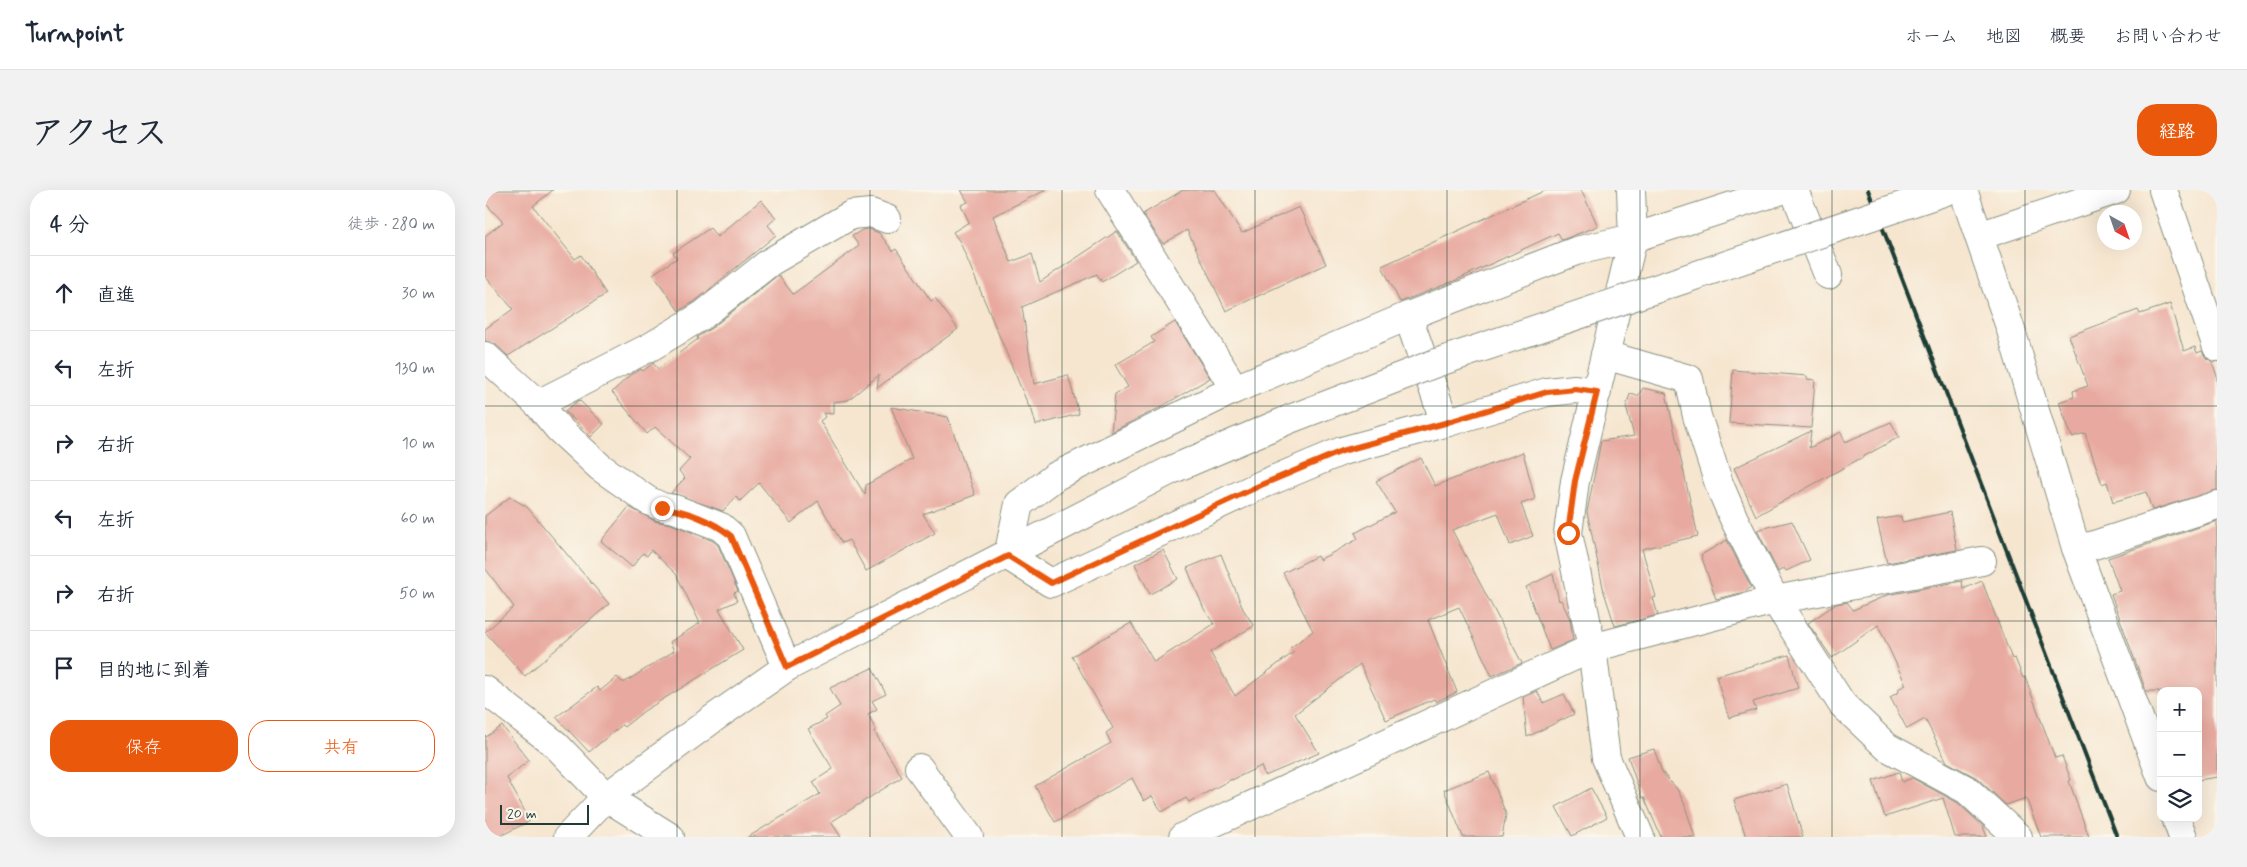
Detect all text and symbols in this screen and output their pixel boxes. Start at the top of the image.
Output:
text: Turnpoint [25,19,125,50]
text: ホーム [1905,25,1958,49]
text: 地図 [1986,25,2022,49]
text: 概要 [2050,25,2086,49]
text: お問い合わせ [2114,25,2222,49]
button: 経路 [2137,104,2217,156]
text: アクセス [30,111,168,157]
north arrow [2097,205,2142,250]
text: 4 分 [50,211,89,239]
text: 徒歩 · 280 m [347,214,435,235]
icon: ahead [50,279,78,307]
text: 直進 [97,283,135,308]
text: 30 m [402,283,435,304]
icon: left [50,354,78,382]
text: 左折 [97,358,135,383]
text: 130 m [394,358,435,379]
icon: right [50,429,78,457]
text: 右折 [97,433,135,458]
text: 10 m [402,433,435,454]
route end [651,497,674,520]
icon: left [50,504,78,532]
text: 左折 [97,508,135,533]
text: 60 m [401,508,435,529]
route start [1557,522,1580,545]
icon: right [50,579,78,607]
text: 右折 [97,583,135,608]
text: 50 m [399,583,435,604]
icon: arrive [50,654,78,682]
text: 目的地に到着 [97,658,211,683]
map controls [2157,687,2202,822]
button: + [2157,687,2202,732]
button: 保存 [50,720,238,772]
button: 共有 [248,720,435,772]
button: − [2157,732,2202,777]
button: layers [2157,777,2202,822]
scale bar [500,802,589,825]
text: 20 m [507,805,537,823]

